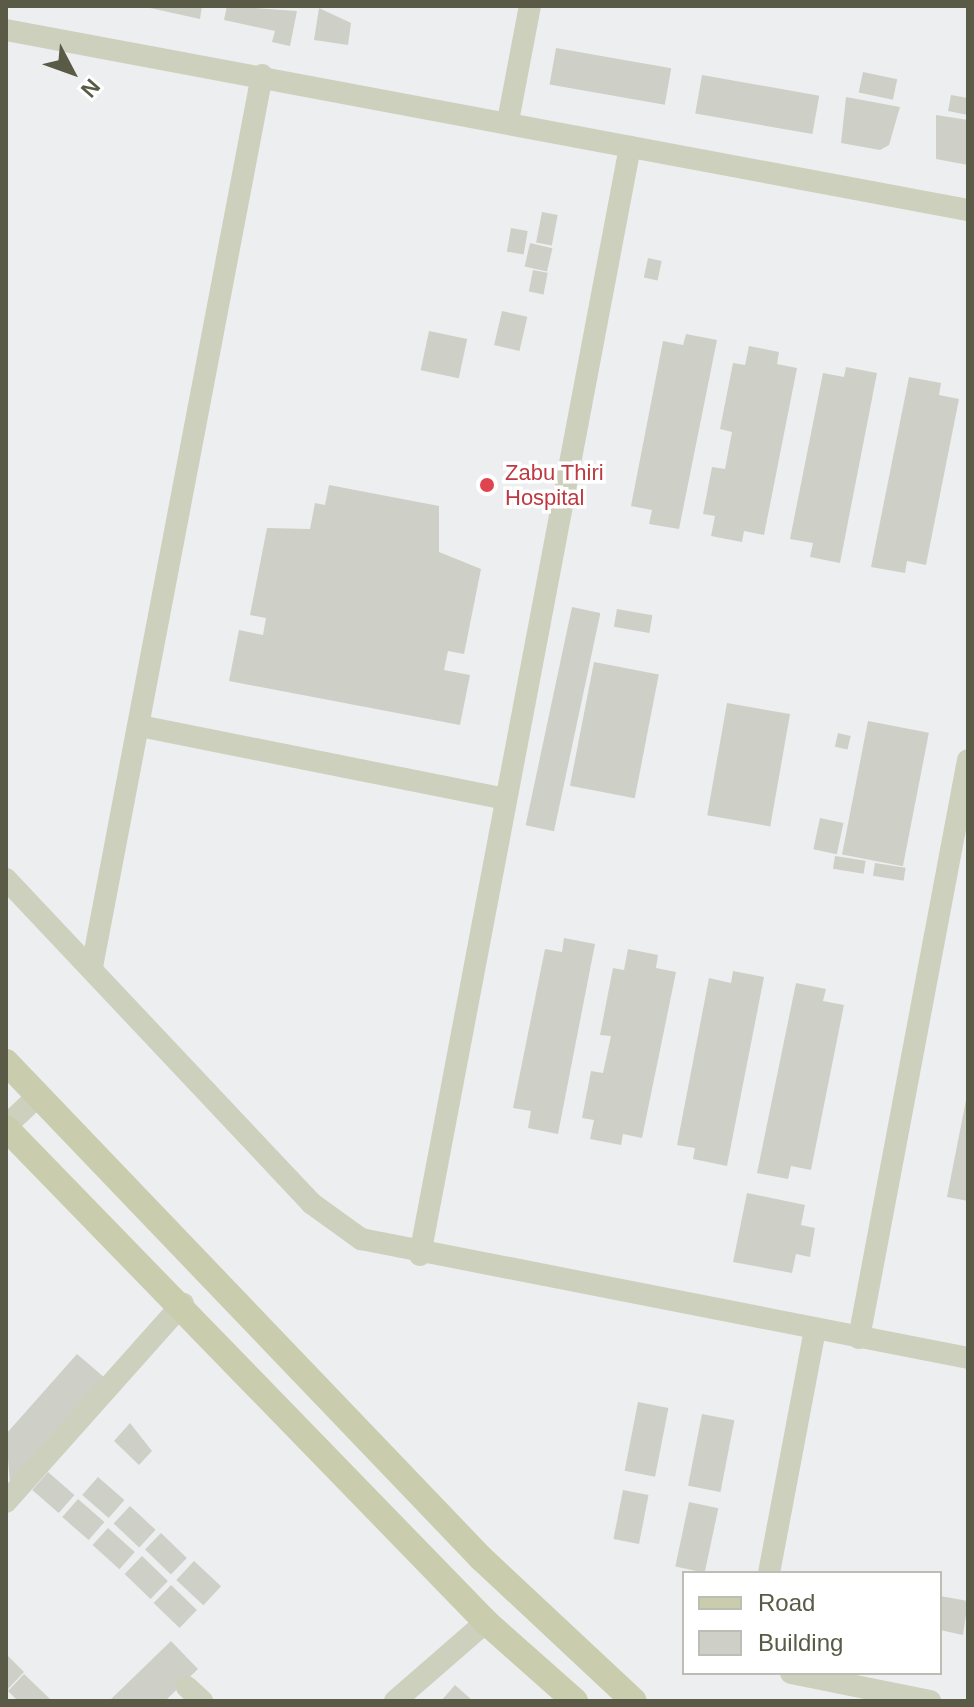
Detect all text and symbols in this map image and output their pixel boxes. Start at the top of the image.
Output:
north arrow [32,32,112,112]
text: N [76,74,105,102]
place label: Zabu Thiri Hospital [505,459,604,510]
marker: Zabu Thiri Hospital [476,474,498,496]
legend [682,1571,942,1675]
text: Road [758,1589,815,1616]
text: Building [758,1629,843,1656]

